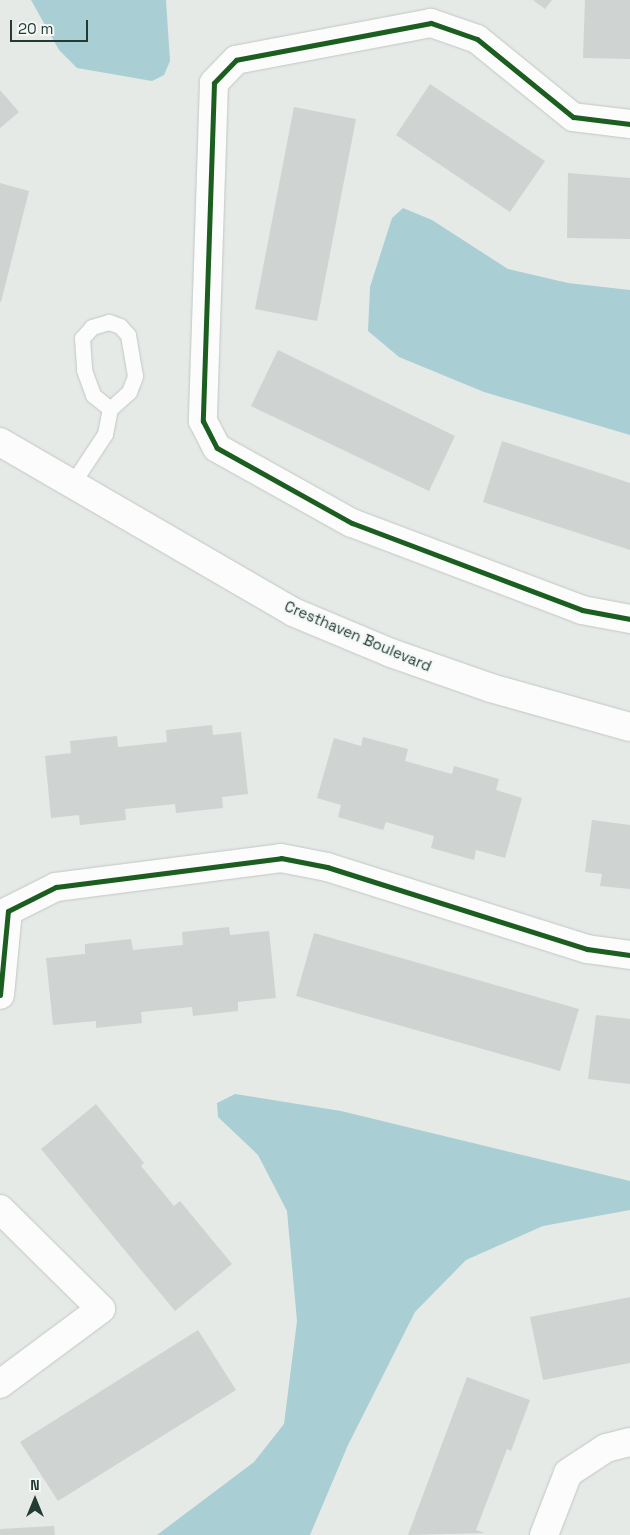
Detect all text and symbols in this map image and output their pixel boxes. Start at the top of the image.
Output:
scale bar [12,10,90,42]
text: 20 m [18,19,53,38]
street label: Cresthaven Boulevard [282,597,434,675]
north arrow [10,1475,60,1525]
text: N [30,1476,40,1494]

